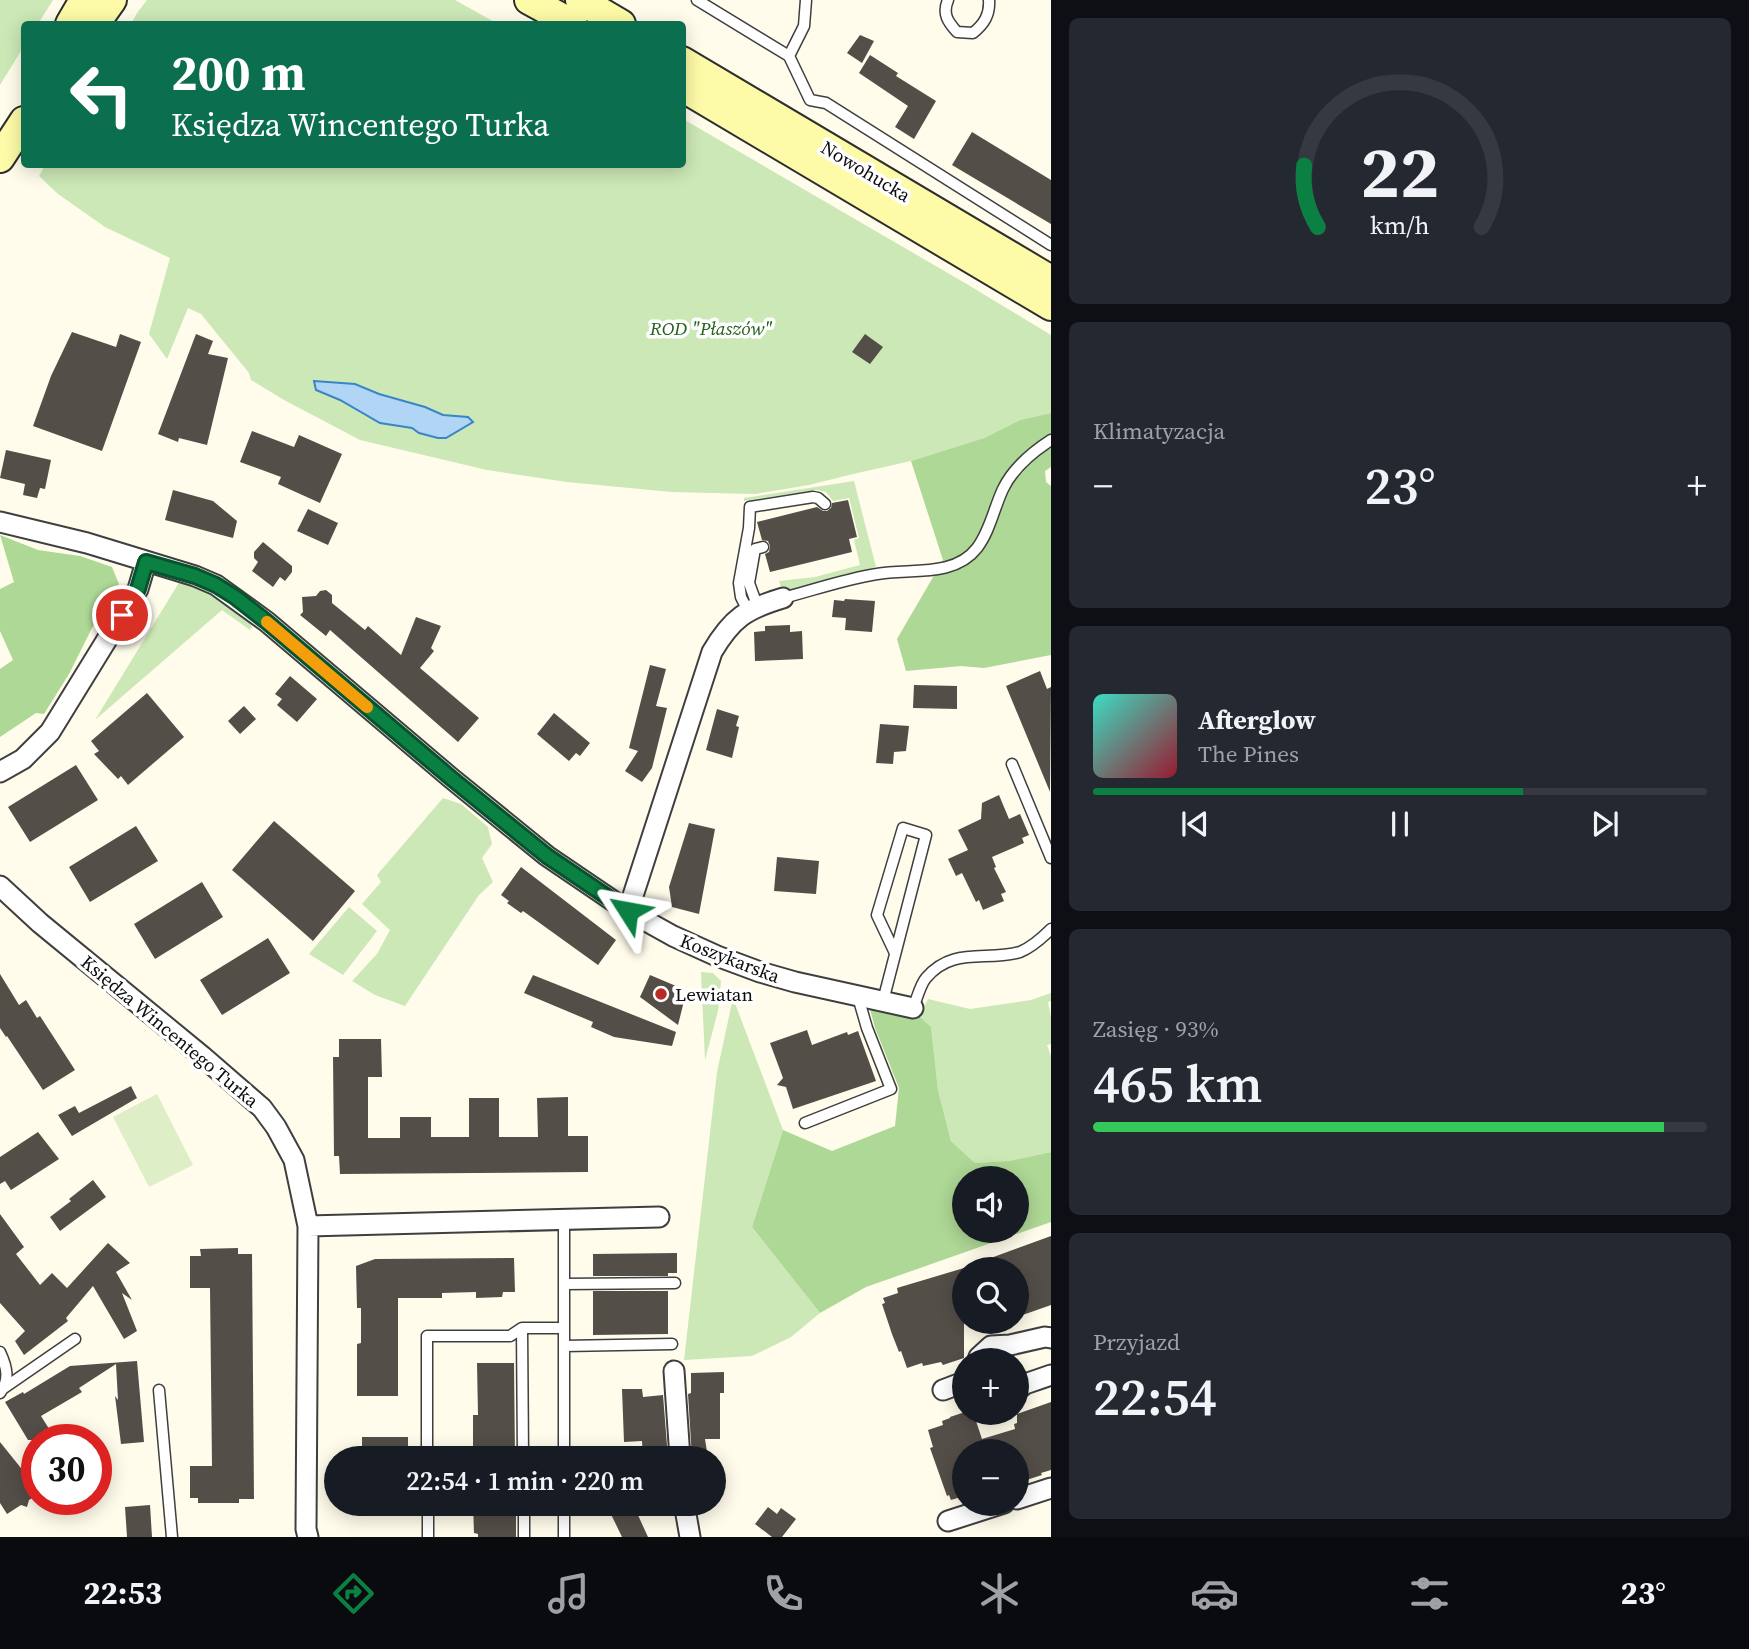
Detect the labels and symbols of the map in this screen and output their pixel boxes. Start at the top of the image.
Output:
street label: Nowohucka [816,134,916,208]
park label: ROD "Płaszów" [649,315,772,341]
pin [92,585,152,645]
position arrow [591,874,665,948]
street label: Koszykarska [676,927,784,989]
street label: Księdza Wincentego Turka [76,949,265,1113]
place label: Lewiatan [675,981,753,1007]
marker: Lewiatan [653,986,669,1002]
speed limit sign: 30 [21,1424,112,1515]

